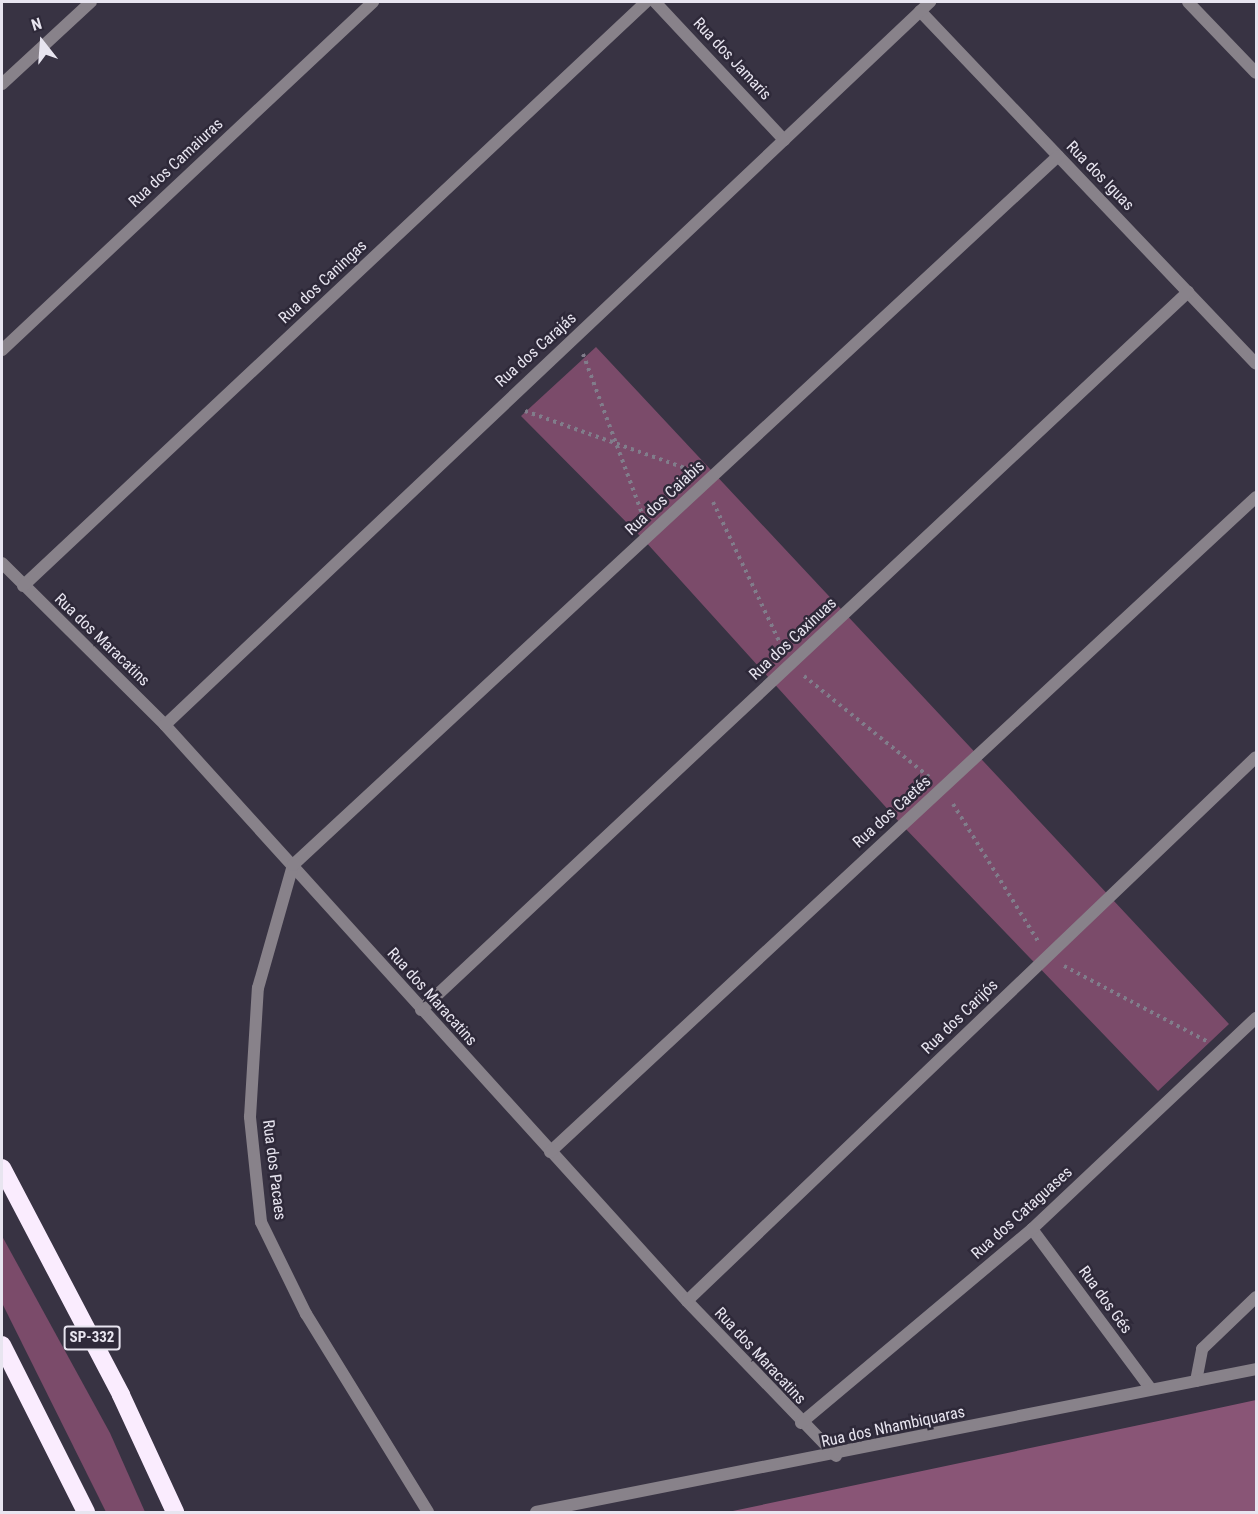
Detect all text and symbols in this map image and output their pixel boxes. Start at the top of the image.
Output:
north arrow [12,12,72,72]
text: N [29,14,44,35]
street label: Rua dos Jamaris [689,14,775,104]
street label: Rua dos Camaiuras [125,114,227,212]
street label: Rua dos Iguas [1062,137,1138,215]
street label: Rua dos Caningas [275,236,371,328]
street label: Rua dos Carajás [492,309,580,391]
street label: Rua dos Caiabis [621,456,709,540]
street label: Rua dos Maracatins [50,590,154,690]
street label: Rua dos Caxinuas [745,594,841,684]
street label: Rua dos Caetés [849,772,935,852]
street label: Rua dos Maracatins [383,944,481,1050]
street label: Rua dos Carijós [918,976,1002,1058]
street label: Rua dos Pacaes [258,1119,290,1221]
street label: Rua dos Cataguases [968,1163,1076,1263]
street label: Rua dos Gés [1074,1263,1136,1337]
street label: Rua dos Maracatins [710,1304,810,1408]
road number: SP-332 [64,1326,121,1350]
street label: Rua dos Nhambiquaras [819,1402,967,1452]

